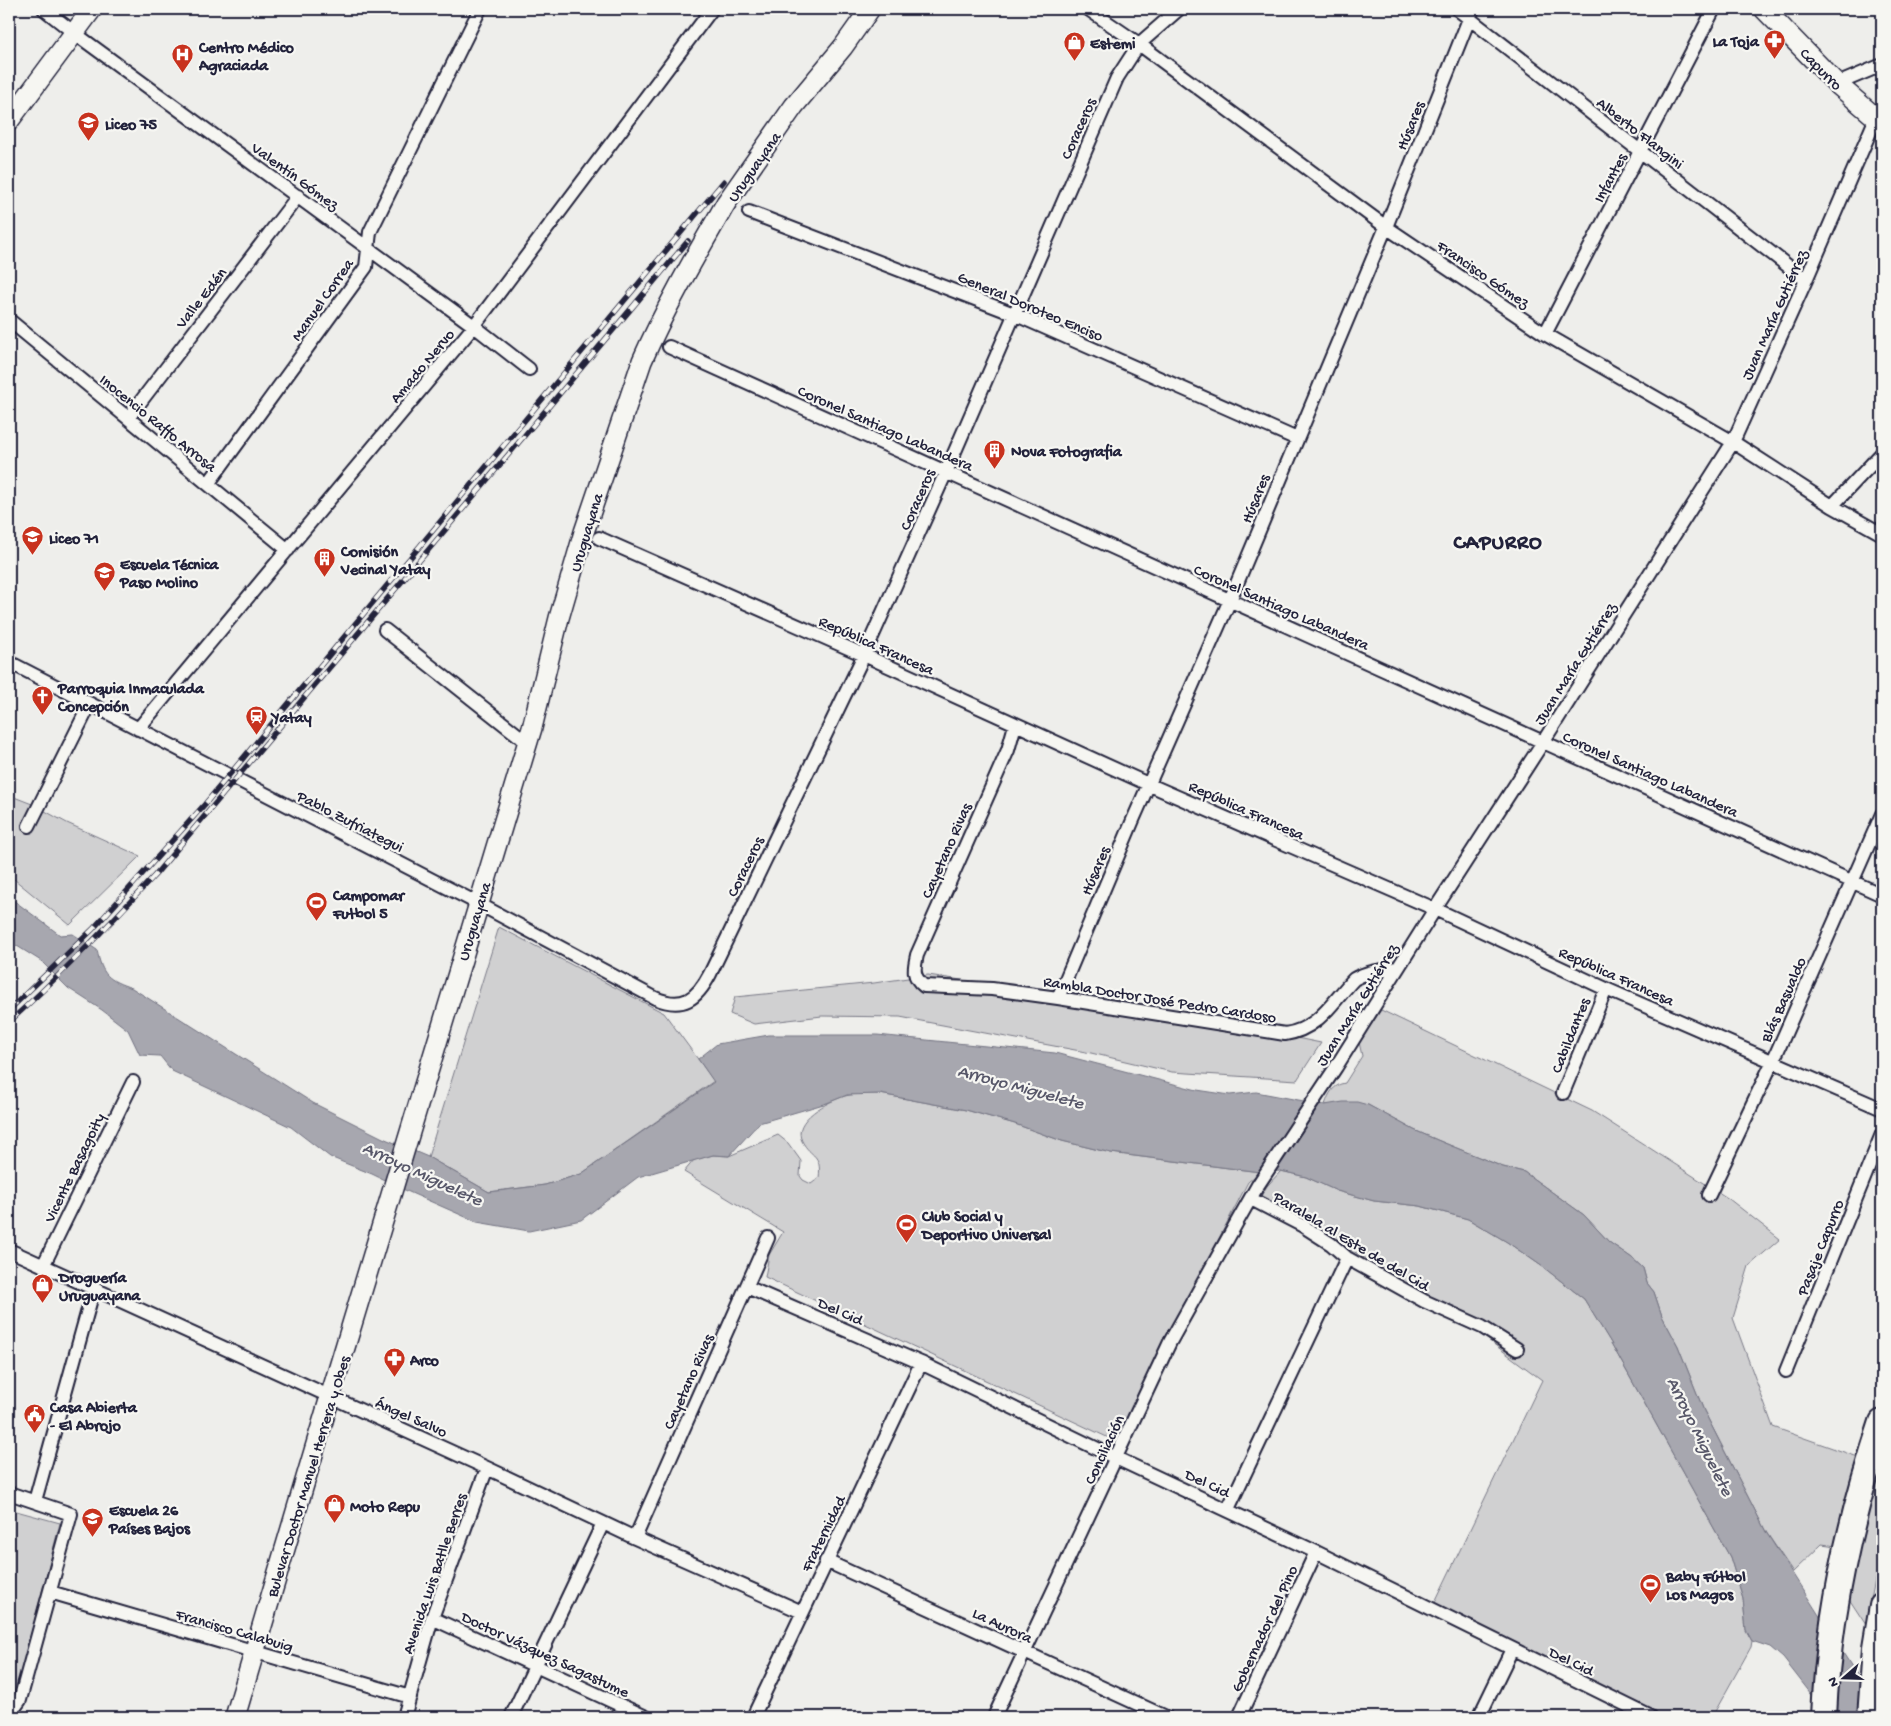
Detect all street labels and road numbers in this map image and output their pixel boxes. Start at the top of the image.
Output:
street label: Capurro [1794,45,1845,96]
street label: Coraceros [1058,95,1103,163]
street label: Alberto Flangini [1591,95,1686,175]
street label: Húsares [1394,98,1431,154]
street label: Uruguayana [725,128,788,207]
street label: Valentín Gómez [246,139,342,217]
street label: Infantes [1591,150,1634,207]
street label: Francisco Gómez [1431,237,1533,314]
street label: Juan María Gutiérrez [1739,246,1814,383]
street label: Manuel Correa [289,255,360,346]
street label: Valle Edén [172,265,233,334]
street label: General Doroteo Enciso [954,269,1105,348]
street label: Amado Nervo [387,326,460,408]
street label: Inocencio Raffo Arrosa [94,372,220,478]
street label: Coronel Santiago Labandera [794,383,976,478]
street label: Coraceros [897,466,942,534]
street label: Húsares [1239,471,1276,527]
street label: Uruguayana [567,490,610,575]
street label: Coronel Santiago Labandera [1190,562,1372,657]
street label: Juan María Gutiérrez [1532,599,1623,729]
street label: República Francesa [815,613,937,682]
street label: Coronel Santiago Labandera [1559,729,1741,824]
street label: República Francesa [1185,778,1307,847]
street label: Pablo Zufriategui [292,788,406,858]
street label: Cayetano Rivas [919,800,978,902]
street label: Coraceros [724,833,770,901]
street label: Húsares [1078,843,1116,899]
street label: Uruguayana [455,879,498,964]
street label: Juan María Gutiérrez [1314,940,1405,1070]
street label: República Francesa [1555,944,1677,1013]
street label: Blás Basualdo [1758,955,1812,1047]
street label: Rambla Doctor José Pedro Cardoso [1042,974,1277,1029]
street label: Cabildantes [1549,995,1596,1077]
street label: Vicente Basagoity [41,1111,111,1227]
street label: Paralela al Este de del Cid [1268,1188,1433,1298]
street label: Pasaje Capurro [1794,1198,1850,1300]
street label: Del Cid [813,1294,867,1332]
street label: Cayetano Rivas [661,1331,720,1433]
street label: Bulevar Doctor Manuel Herrera y Obes [264,1353,356,1601]
street label: Ángel Salvo [372,1394,450,1444]
street label: Conciliación [1082,1412,1131,1488]
street label: Del Cid [1180,1466,1234,1505]
street label: Avenida Luis Batlle Berres [400,1490,473,1657]
street label: Fraternidad [798,1492,852,1576]
street label: Gobernador del Pino [1229,1563,1304,1696]
street label: La Aurora [969,1605,1036,1650]
street label: Francisco Calabuig [172,1606,295,1658]
street label: Doctor Vázquez Sagastume [457,1608,632,1704]
street label: Del Cid [1544,1644,1597,1683]

